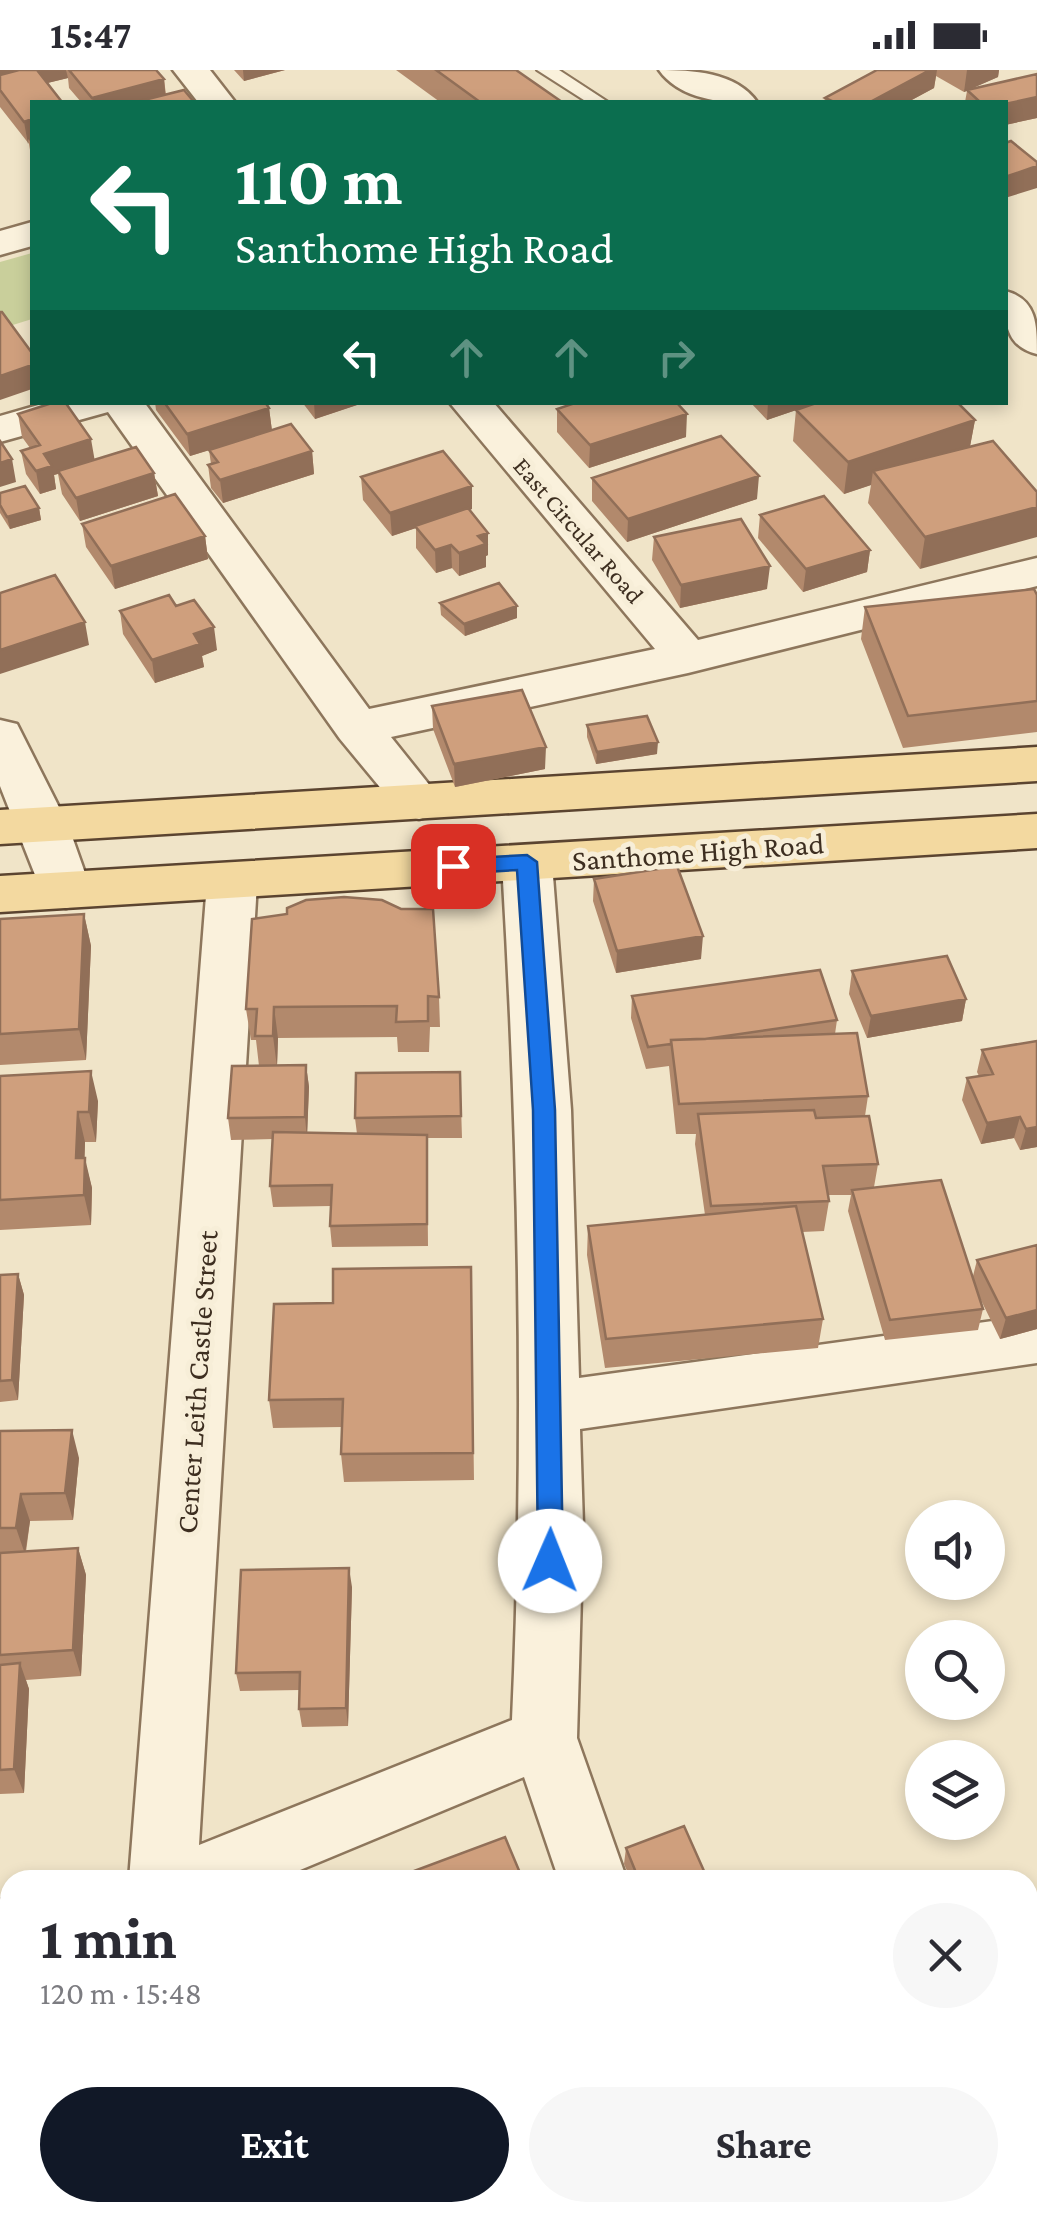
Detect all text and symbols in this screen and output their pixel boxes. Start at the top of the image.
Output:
text: 15:47 [50,14,131,56]
icon: left [70,140,200,270]
text: 110 m [235,141,403,219]
text: Santhome High Road [235,223,614,273]
icon: left [334,330,389,385]
icon: ahead [439,330,494,385]
icon: ahead [544,330,599,385]
icon: right [649,330,704,385]
street label: East Circular Road [508,452,649,608]
pin [411,824,496,909]
street label: Santhome High Road [571,826,825,878]
icon: arrive [426,839,481,894]
street label: Center Leith Castle Street [169,1228,224,1535]
map controls [905,1500,1005,1840]
button: sound [905,1500,1005,1600]
position arrow [498,1509,602,1613]
button: search [905,1620,1005,1720]
button: layers [905,1740,1005,1840]
button: close [893,1903,998,2008]
text: 1 min [40,1904,177,1971]
text: 120 m · 15:48 [40,1975,202,2011]
button: Exit [40,2087,509,2202]
button: Share [529,2087,998,2202]

